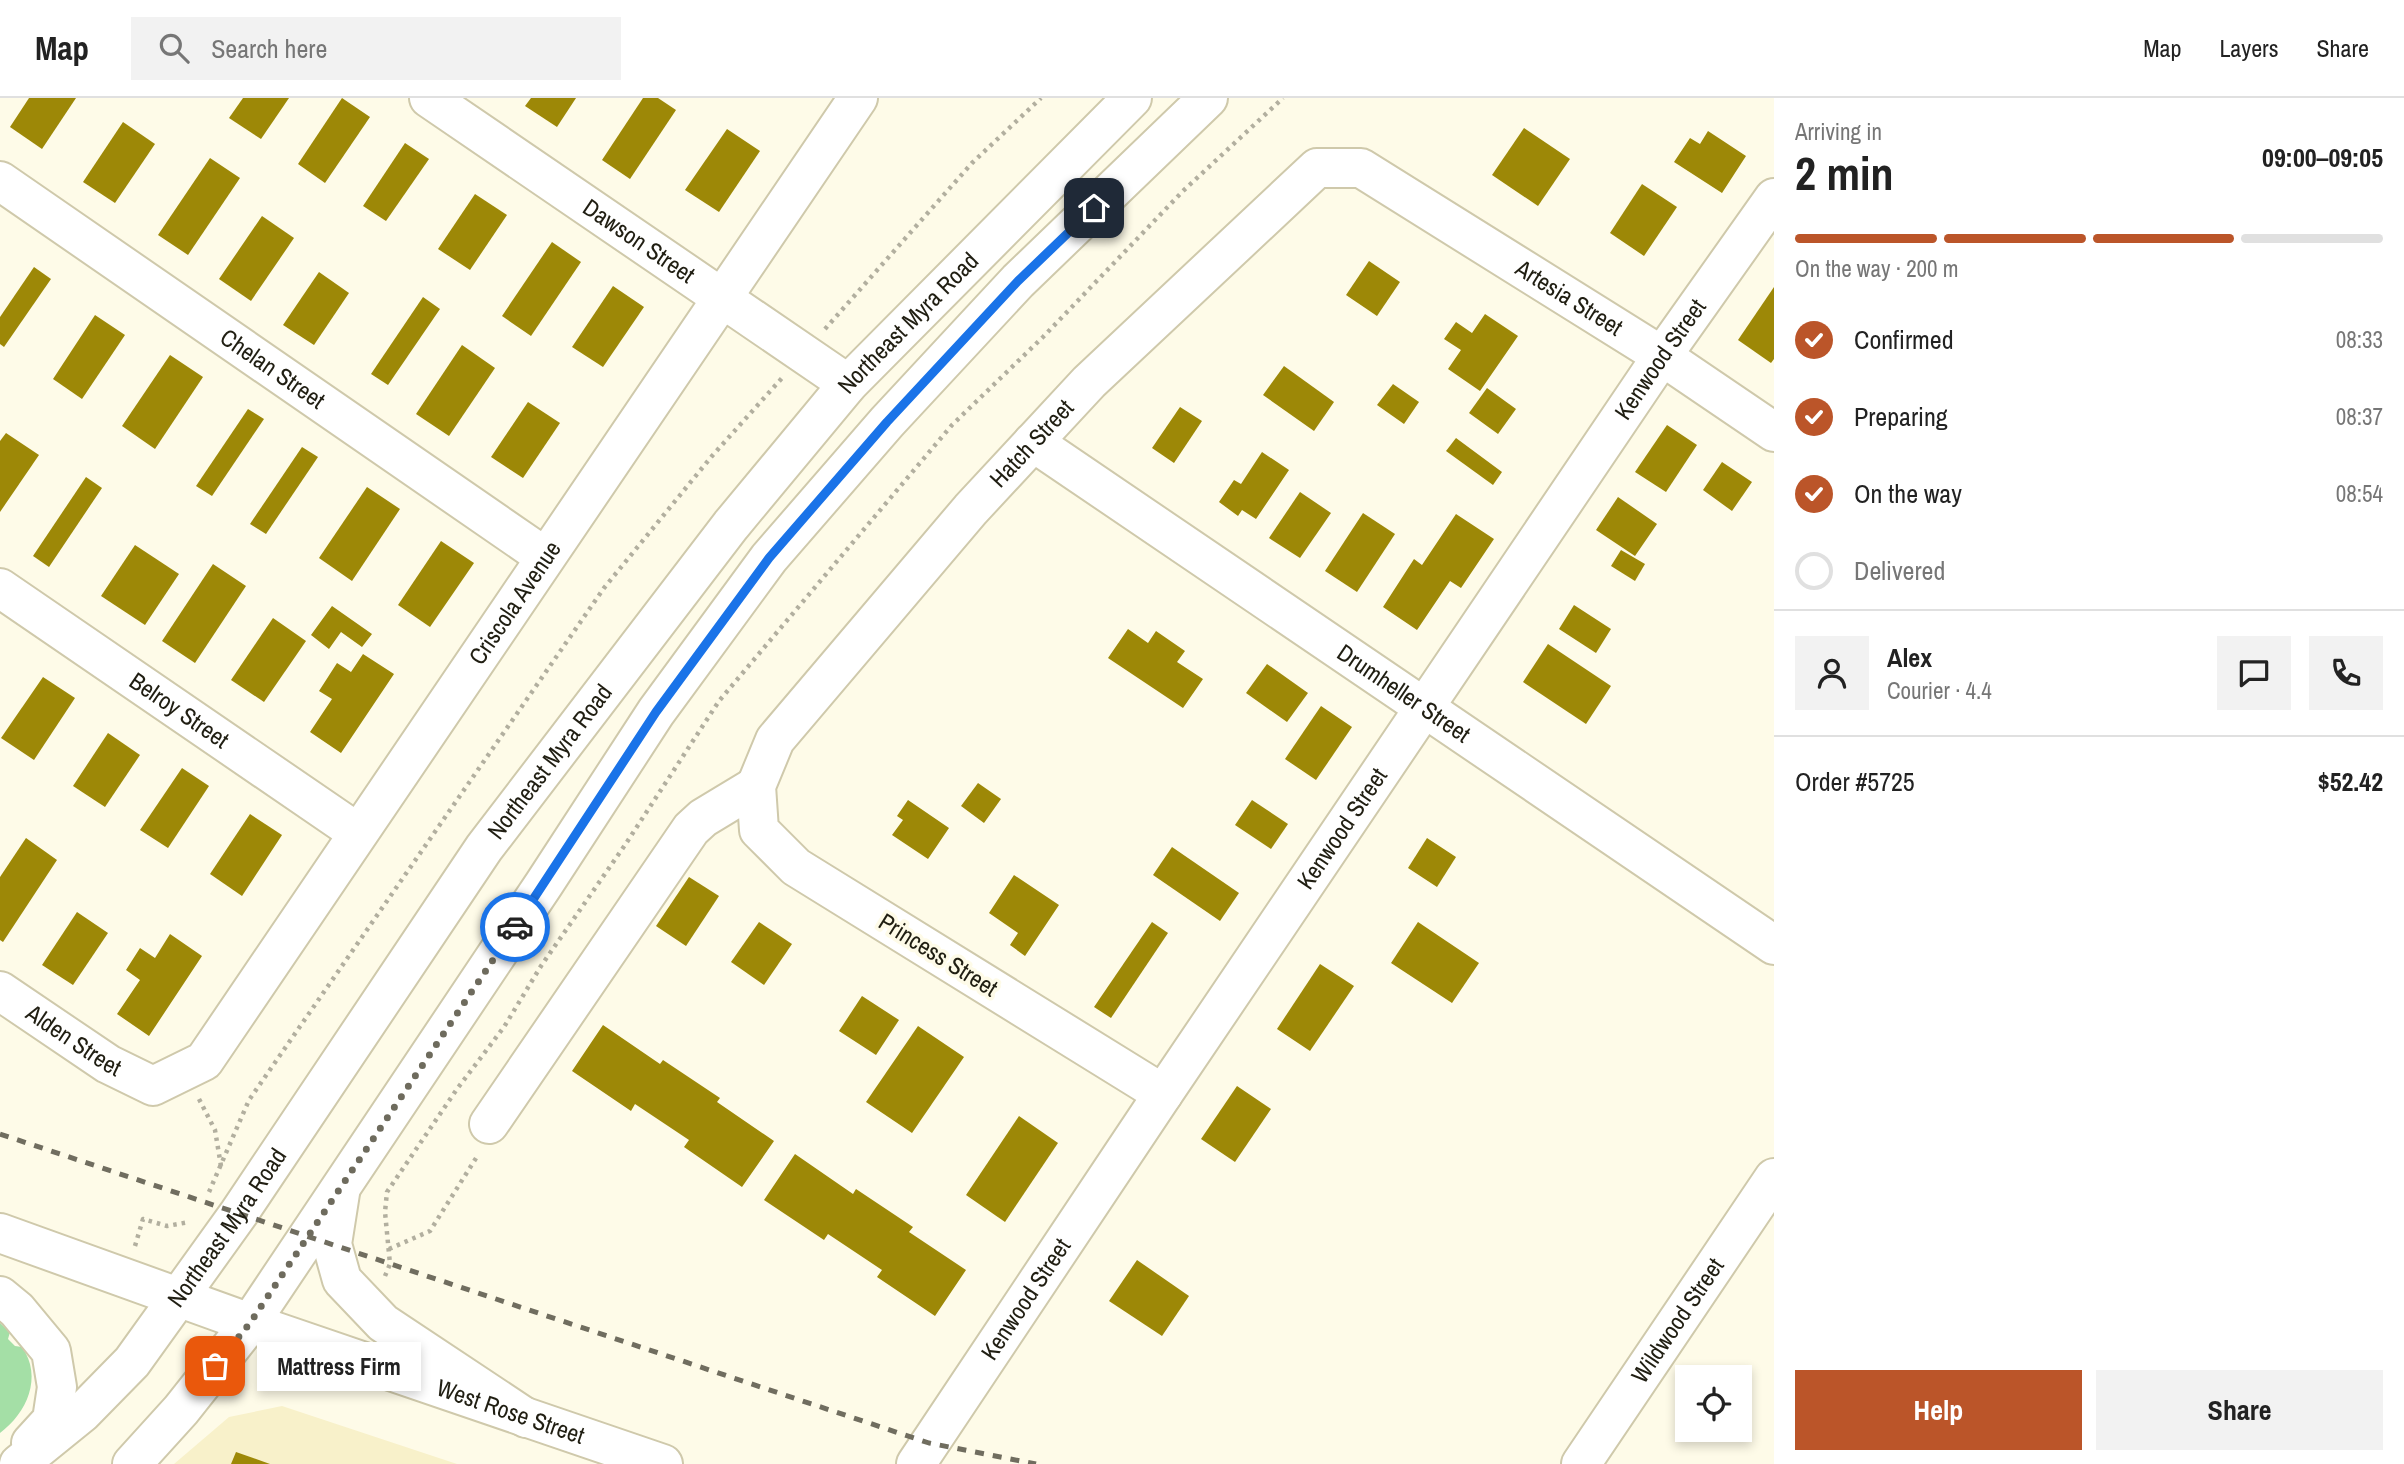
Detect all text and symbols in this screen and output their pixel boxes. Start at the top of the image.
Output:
search box [131,17,621,80]
text: Map [35,26,89,70]
icon: search [155,29,193,67]
text: Search here [211,31,327,66]
text: Map [2143,32,2181,64]
text: Layers [2219,32,2278,64]
text: Share [2316,32,2369,64]
text: Arriving in [1795,116,1882,147]
text: 09:00–09:05 [2262,140,2383,175]
text: 2 min [1795,142,1894,204]
pin [1064,178,1124,238]
icon: home [1075,189,1113,227]
street label: Dawson Street [577,191,702,290]
street label: Northeast Myra Road [830,245,985,400]
street label: Artesia Street [1509,251,1630,343]
text: On the way · 200 m [1795,253,1959,284]
street label: Kenwood Street [1607,292,1713,426]
street label: Chelan Street [214,321,332,416]
icon: check [1795,321,1833,359]
text: Confirmed [1854,322,1954,357]
text: 08:33 [2336,324,2383,355]
street label: Hatch Street [982,391,1080,494]
icon: check [1795,398,1833,436]
text: Preparing [1854,399,1948,434]
text: 08:37 [2336,401,2383,432]
icon: check [1795,475,1833,513]
text: On the way [1854,476,1962,511]
text: 08:54 [2336,478,2383,509]
street label: Criscola Avenue [461,534,568,671]
text: Delivered [1854,553,1945,588]
street label: Drumheller Street [1331,636,1478,750]
button: person [1795,636,1869,710]
button: chat [2217,636,2291,710]
button: phone [2309,636,2383,710]
text: Alex [1887,640,1932,675]
street label: Belroy Street [124,664,236,755]
text: Courier · 4.4 [1887,675,1992,706]
street label: Northeast Myra Road [480,677,619,845]
street label: Kenwood Street [1289,761,1394,895]
text: Order #5725 [1795,764,1915,799]
text: $52.42 [2318,764,2383,799]
courier [480,892,550,962]
street label: Princess Street [873,905,1005,1004]
icon: car [496,908,534,946]
street label: Alden Street [20,996,127,1083]
street label: Northeast Myra Road [160,1142,293,1313]
street label: Kenwood Street [973,1231,1078,1366]
street label: Wildwood Street [1623,1251,1731,1389]
pin [185,1336,245,1396]
callout: Mattress Firm [257,1342,422,1390]
icon: bag [196,1347,234,1385]
text: Mattress Firm [277,1351,401,1382]
map controls [1675,1365,1752,1442]
button: locate [1675,1365,1752,1442]
button: Help [1795,1370,2082,1450]
button: Share [2096,1370,2383,1450]
street label: West Rose Street [433,1371,589,1451]

